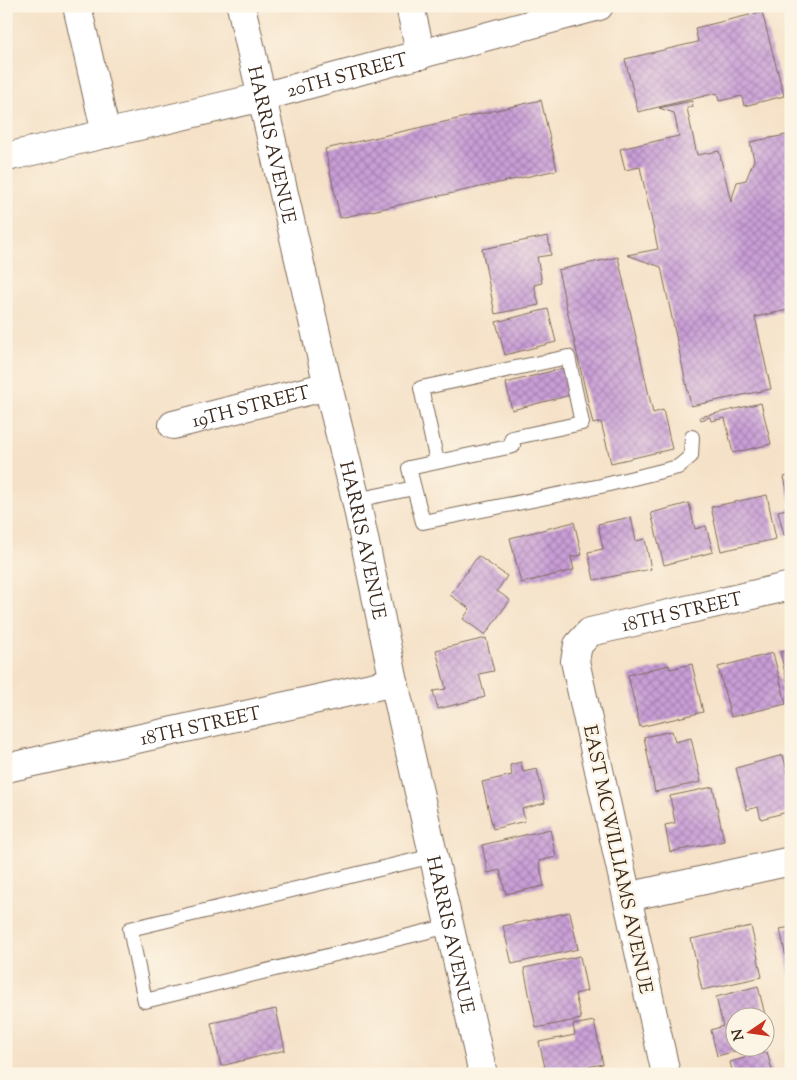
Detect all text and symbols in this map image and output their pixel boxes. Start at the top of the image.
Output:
street label: 20TH STREET [284,47,411,106]
street label: HARRIS AVENUE [239,63,302,227]
street label: 19TH STREET [189,380,313,436]
street label: HARRIS AVENUE [331,459,392,623]
street label: 18TH STREET [619,587,745,640]
street label: 18TH STREET [138,701,264,754]
street label: EAST MCWILLIAMS AVENUE [575,723,658,997]
street label: HARRIS AVENUE [418,853,480,1017]
north arrow [724,1008,774,1058]
text: N [728,1027,750,1042]

